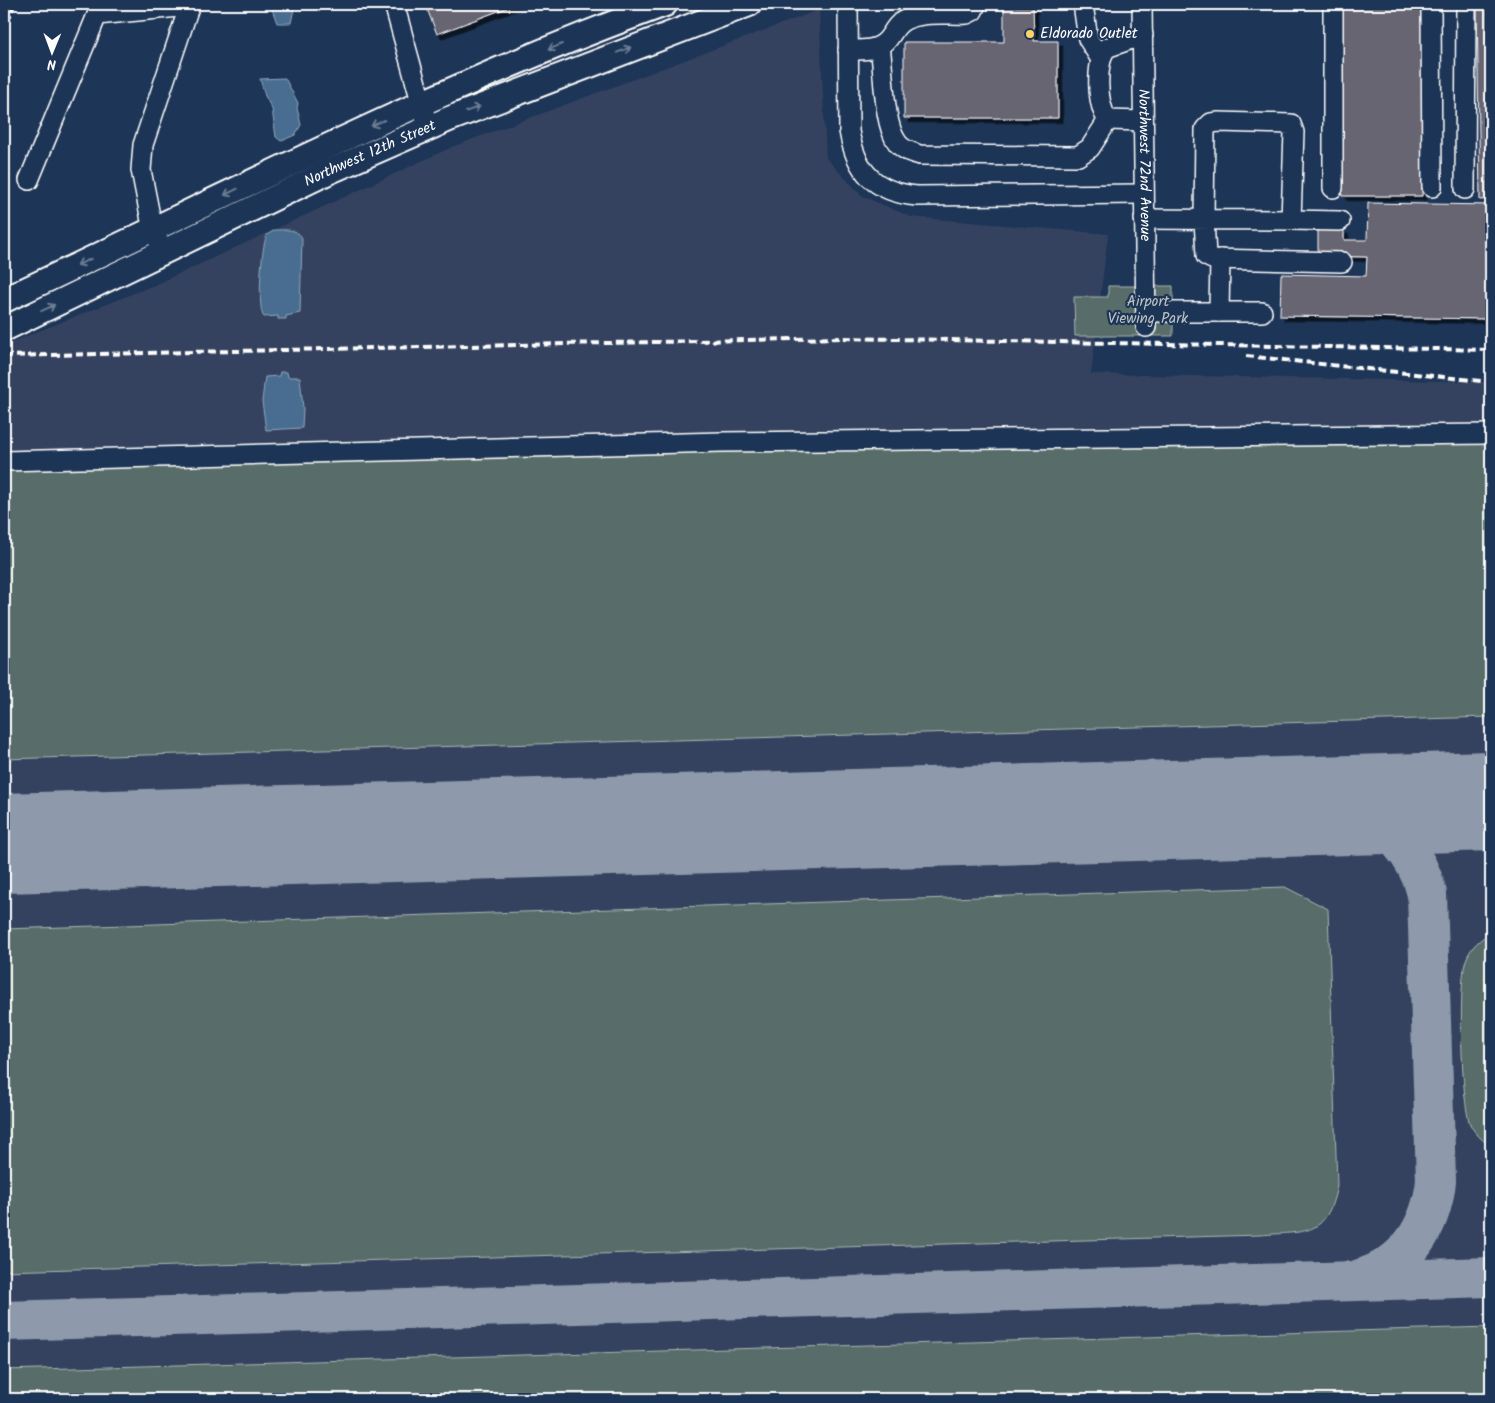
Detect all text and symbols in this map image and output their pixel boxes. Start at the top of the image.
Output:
place label: Eldorado Outlet [1040,22,1138,46]
north arrow [28,28,78,78]
marker: Eldorado Outlet [1024,28,1036,40]
one-way arrow [548,43,563,53]
one-way arrow [616,45,631,54]
text: N [47,53,56,75]
street label: Northwest 72nd Avenue [1131,89,1157,241]
one-way arrow [465,104,480,114]
street label: Northwest 12th Street [300,114,440,194]
one-way arrow [371,119,386,129]
one-way arrow [224,188,239,198]
one-way arrow [77,258,92,268]
park label: Airport Viewing Park [1108,290,1189,331]
one-way arrow [40,303,55,312]

